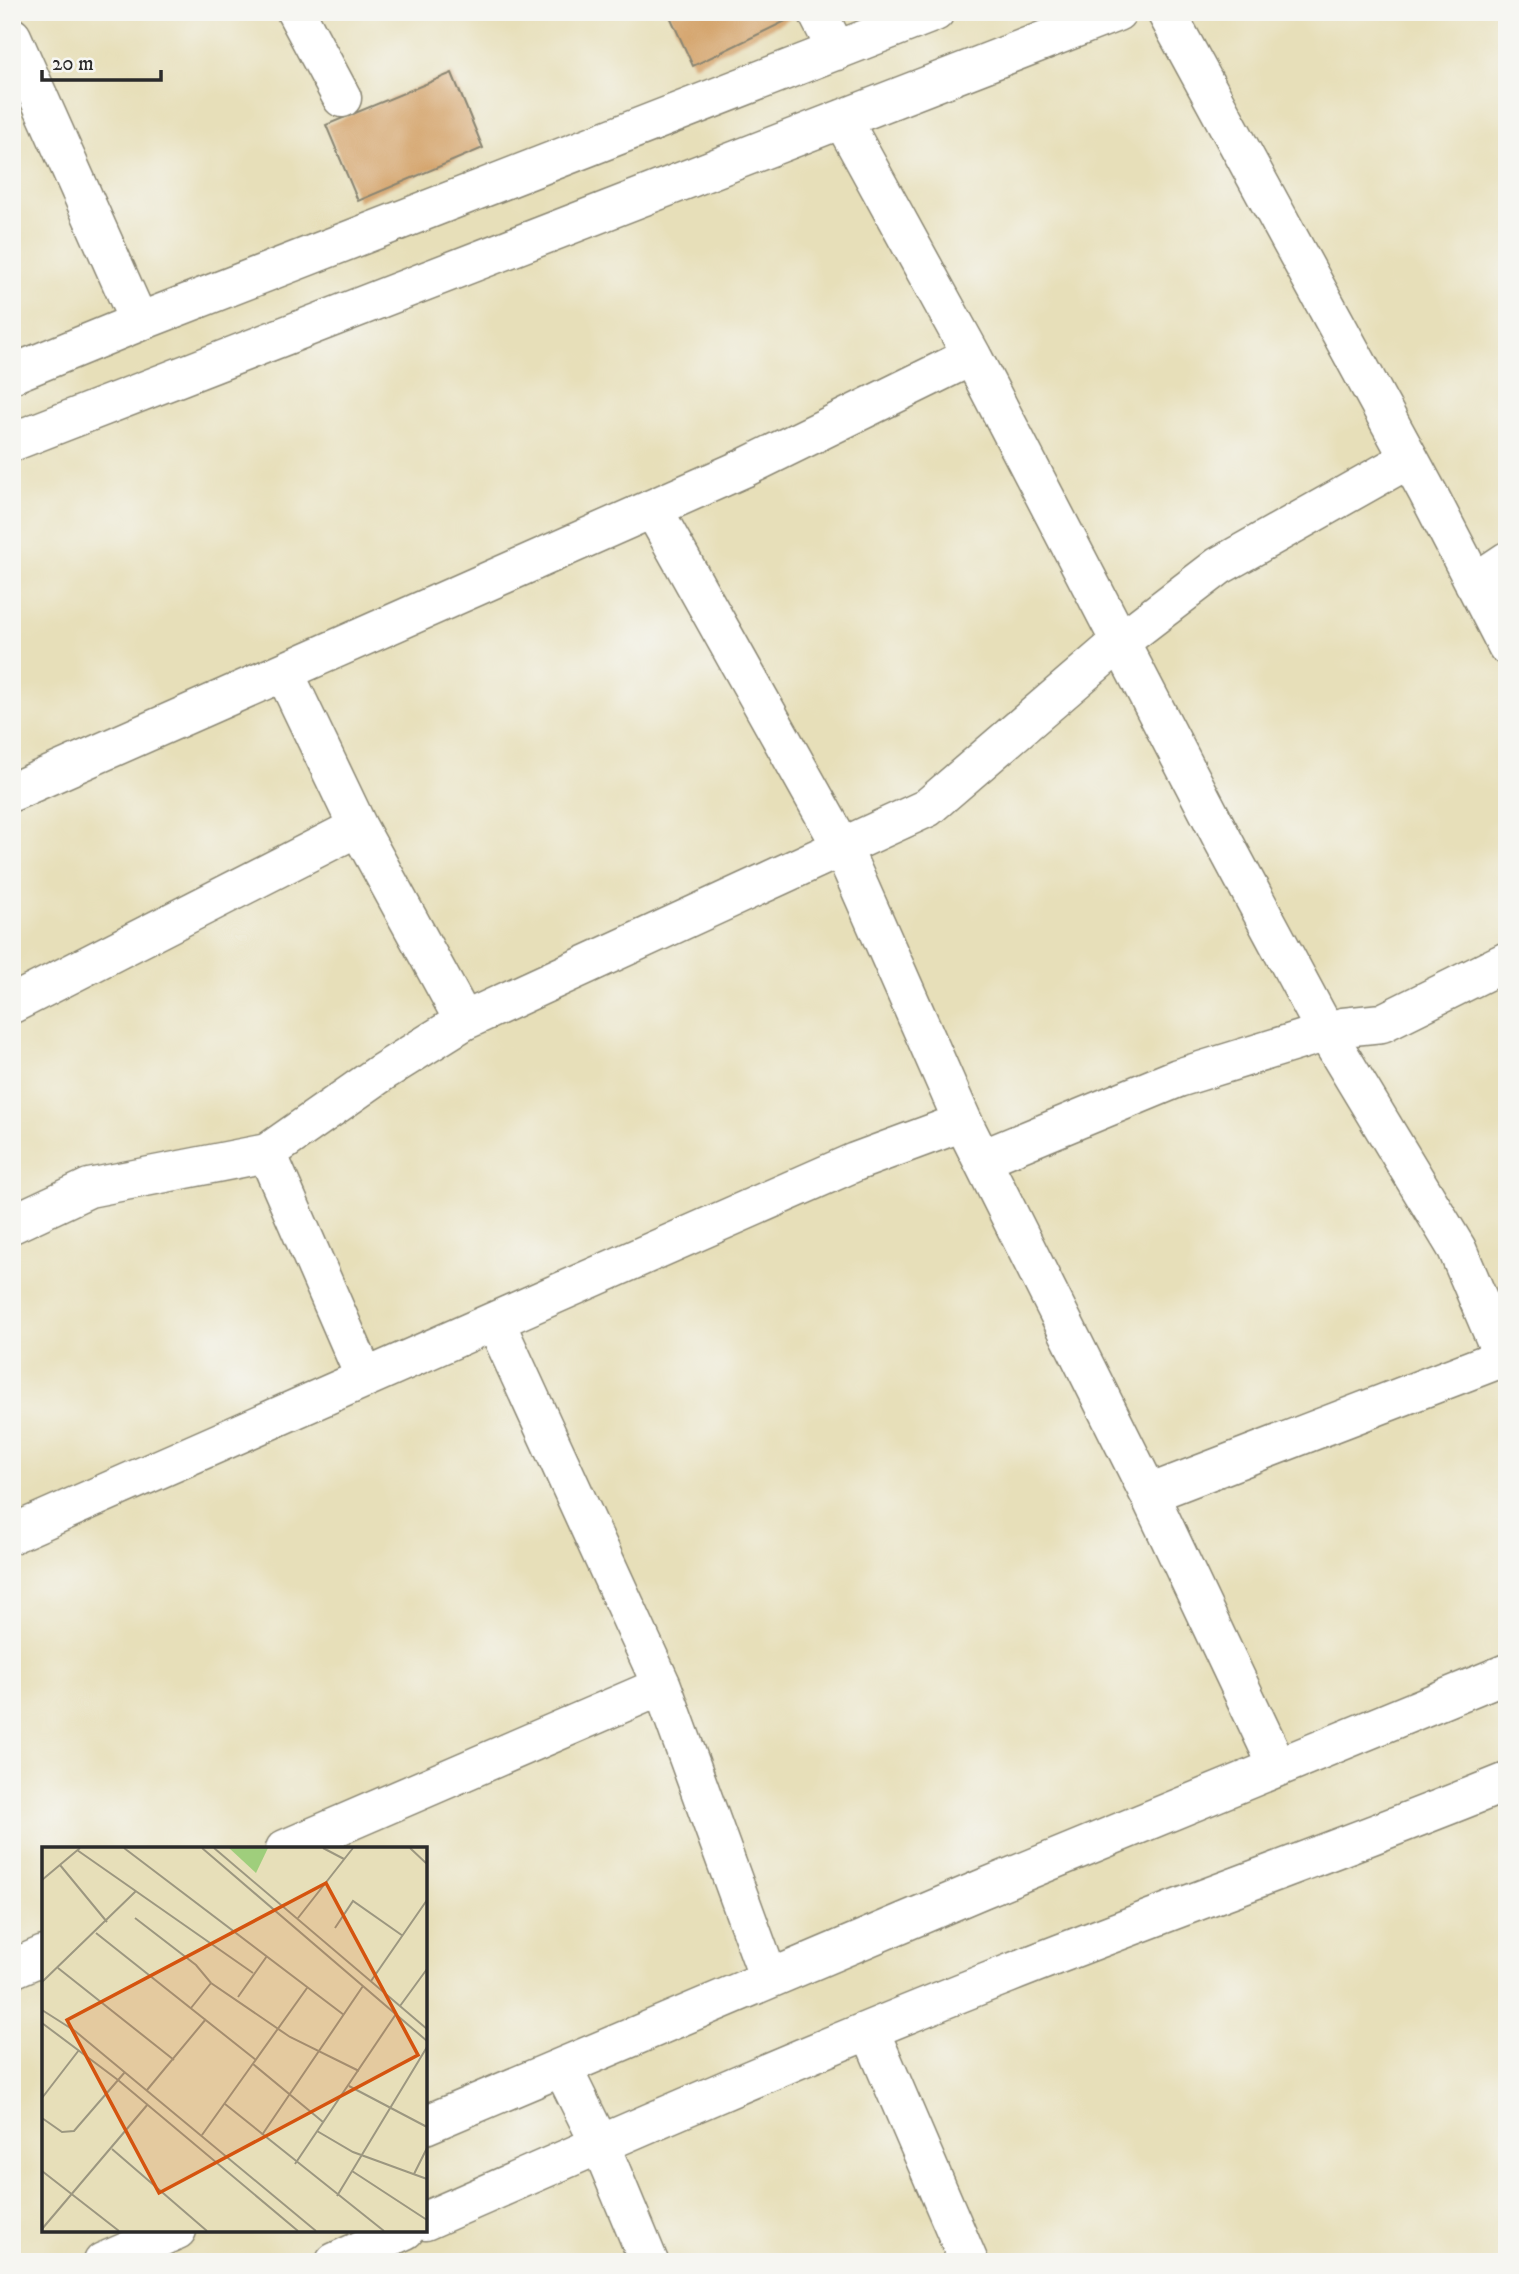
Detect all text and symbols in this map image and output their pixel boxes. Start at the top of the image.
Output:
scale bar [42,38,161,82]
text: 20 m [52,51,94,77]
inset map [42,1847,427,2232]

